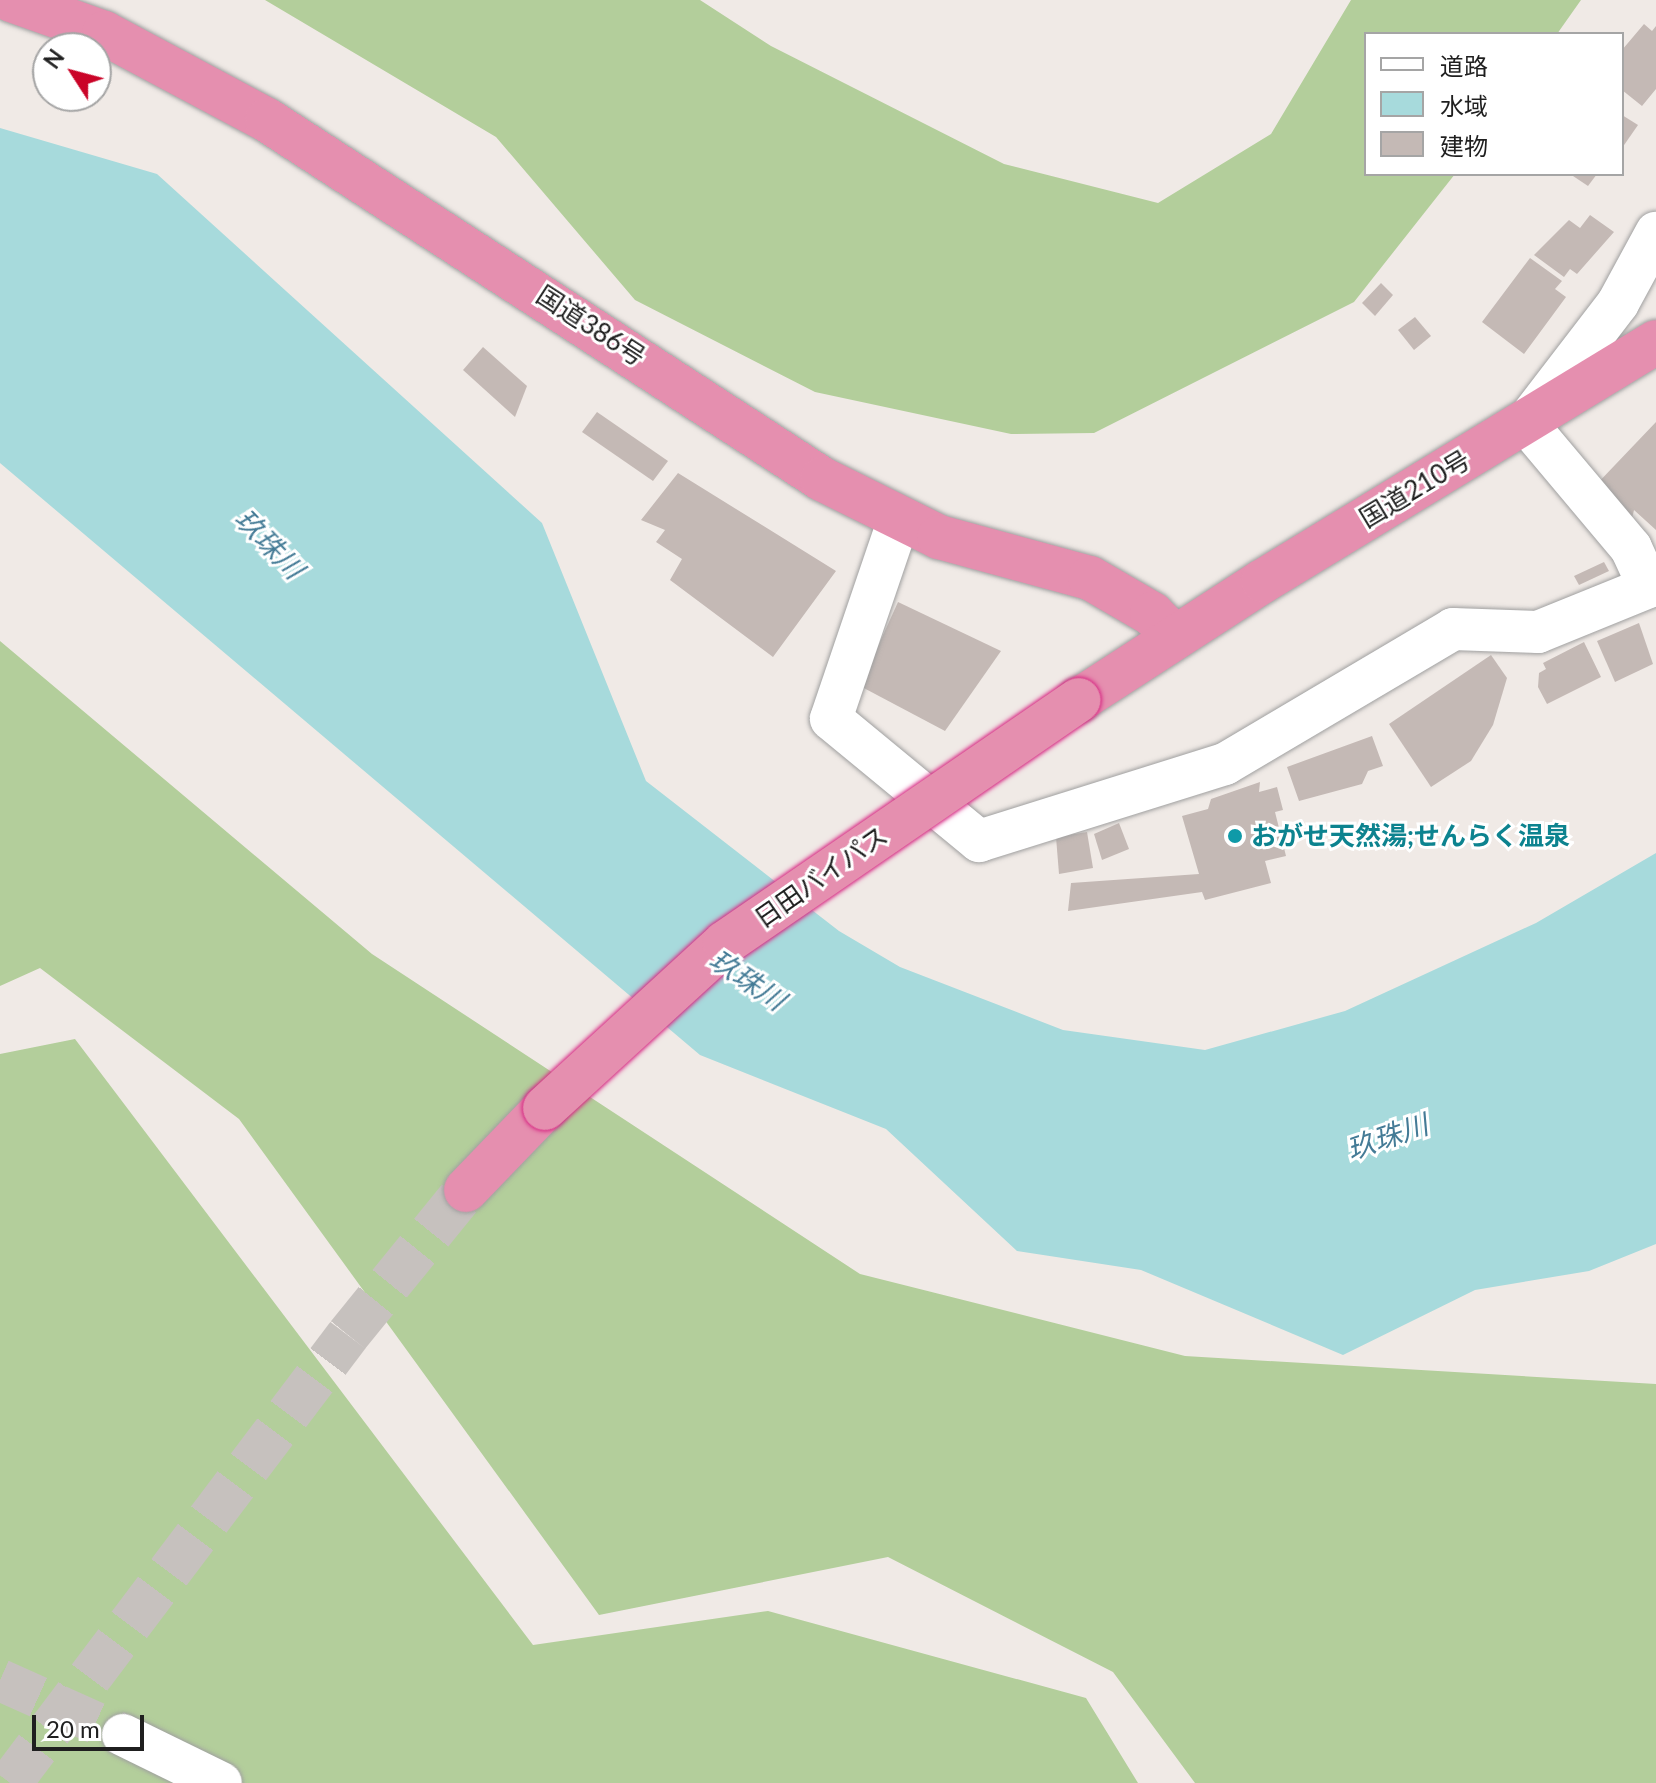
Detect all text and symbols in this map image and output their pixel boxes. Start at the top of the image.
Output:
north arrow [32,32,112,112]
legend [1364,32,1624,176]
text: N [38,44,70,74]
text: 道路 [1440,51,1488,80]
text: 水域 [1440,91,1488,120]
text: 建物 [1440,131,1488,160]
street label: 国道386号 [531,279,651,373]
street label: 国道210号 [1354,444,1476,534]
water label: 玖珠川 [229,501,311,585]
street label: 日田バイパス [748,819,894,935]
place label: おがせ天然湯;せんらく温泉 [1251,820,1570,852]
marker: おがせ天然湯;せんらく温泉 [1226,827,1244,845]
water label: 玖珠川 [704,942,792,1016]
water label: 玖珠川 [1342,1106,1432,1166]
scale bar [36,1699,148,1749]
text: 20 m [46,1714,100,1743]

